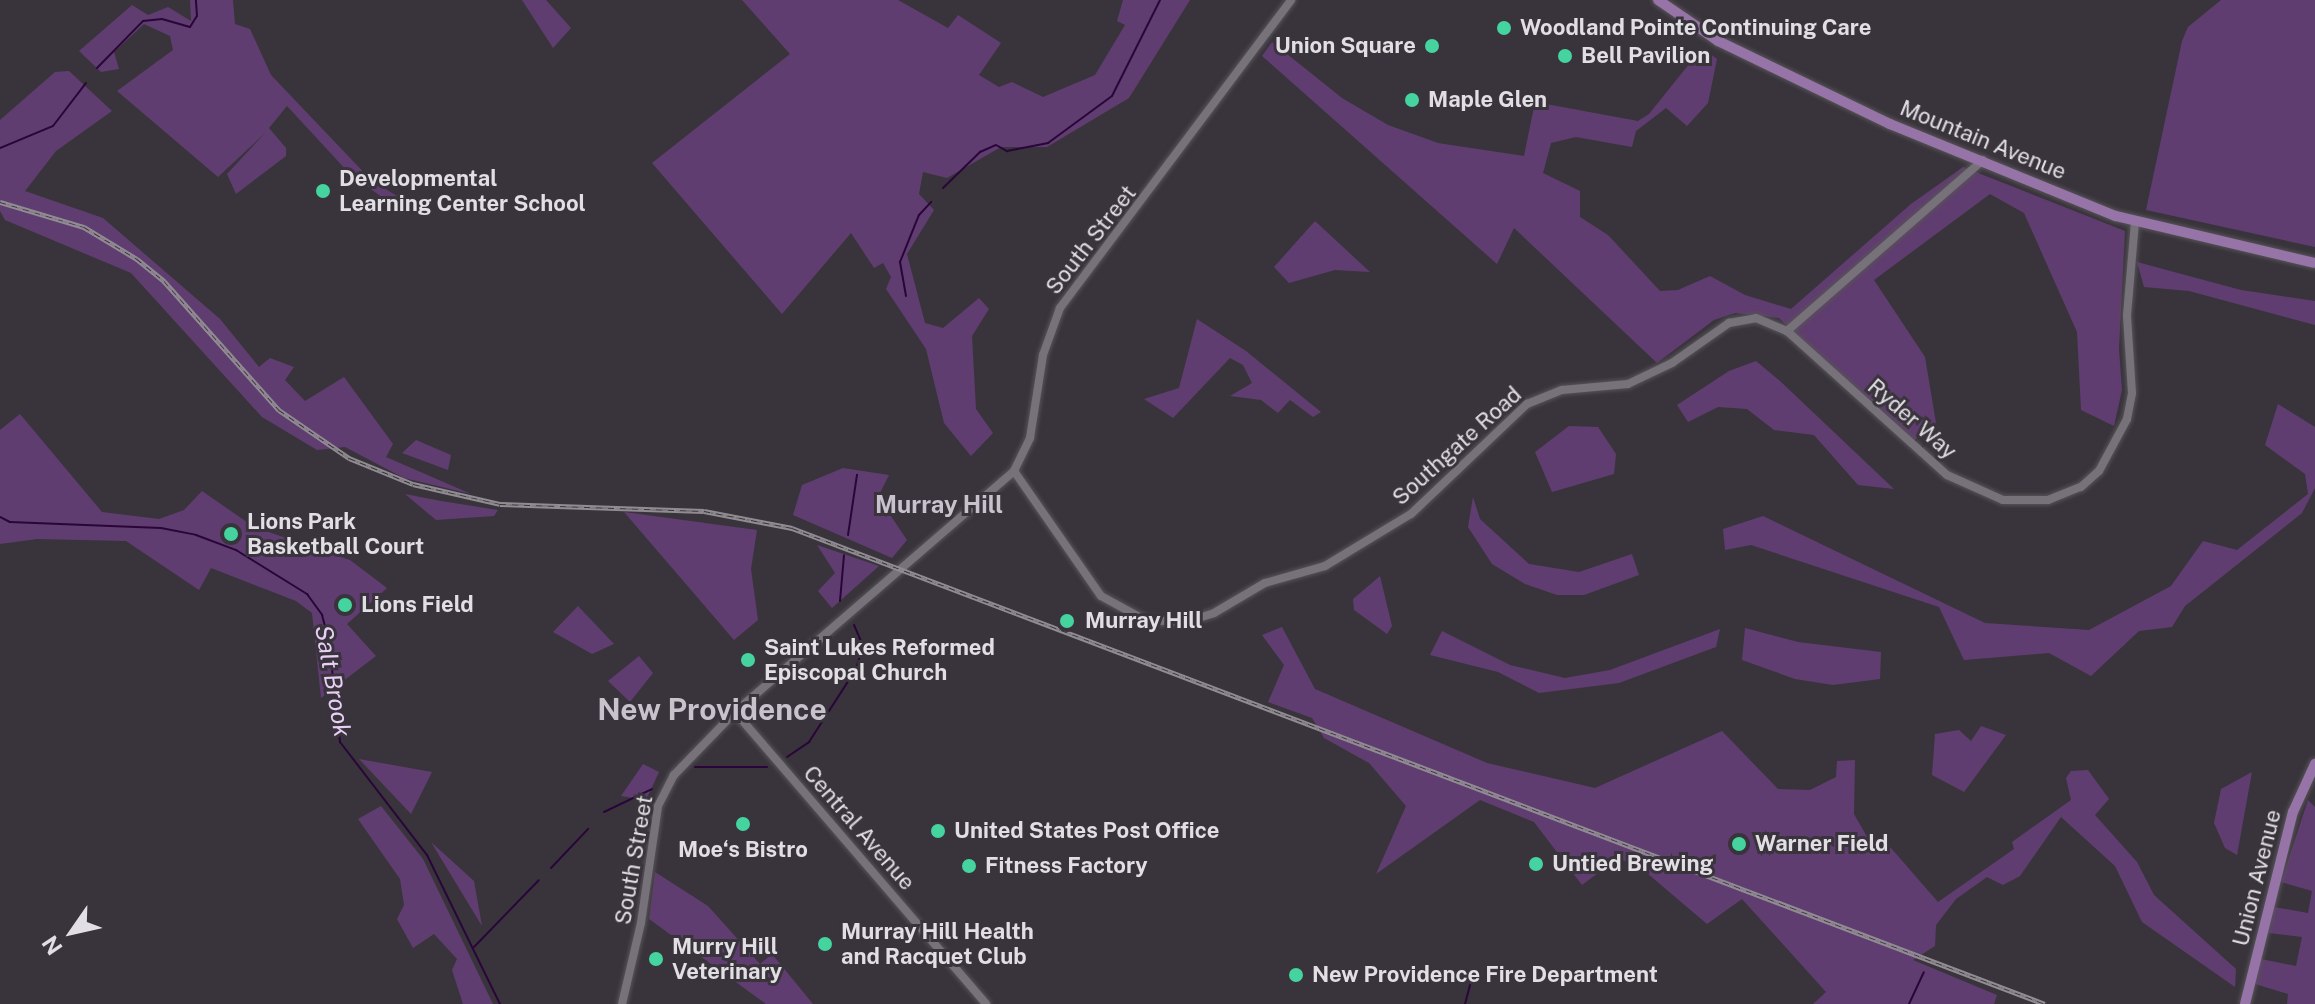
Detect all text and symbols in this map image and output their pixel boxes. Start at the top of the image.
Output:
place label: Woodland Pointe Continuing Care [1520,15,1871,41]
marker: Woodland Pointe Continuing Care [1495,19,1513,37]
place label: Union Square [1275,33,1416,59]
marker: Union Square [1423,37,1441,55]
place label: Bell Pavilion [1581,43,1710,69]
marker: Bell Pavilion [1556,47,1574,65]
place label: Maple Glen [1428,87,1547,113]
marker: Maple Glen [1403,91,1421,109]
street label: Mountain Avenue [1896,95,2070,185]
place label: Developmental Learning Center School [339,165,586,216]
street label: South Street [1040,180,1142,300]
marker: Developmental Learning Center School [314,182,332,200]
street label: Ryder Way [1862,373,1962,465]
street label: Southgate Road [1387,381,1527,511]
district label: Murray Hill [875,491,1003,519]
place label: Lions Park Basketball Court [247,508,424,560]
marker: Lions Park Basketball Court [222,525,240,543]
place label: Lions Field [361,592,474,618]
marker: Lions Field [336,596,354,614]
place label: Murray Hill [1085,608,1203,634]
marker: Murray Hill [1056,610,1078,632]
water label: Salt Brook [309,623,357,739]
place label: Saint Lukes Reformed Episcopal Church [764,634,995,686]
marker: Saint Lukes Reformed Episcopal Church [739,651,757,669]
district label: New Providence [597,691,827,727]
street label: Central Avenue [798,760,920,896]
street label: South Street [610,793,658,927]
street label: Union Avenue [2227,807,2287,949]
marker: Moe‘s Bistro [734,815,752,833]
place label: United States Post Office [954,818,1219,844]
marker: United States Post Office [929,822,947,840]
place label: Warner Field [1755,831,1888,857]
marker: Warner Field [1730,835,1748,853]
place label: Moe‘s Bistro [678,837,808,863]
place label: Untied Brewing [1552,851,1713,877]
place label: Fitness Factory [985,853,1148,879]
marker: Untied Brewing [1527,855,1545,873]
marker: Fitness Factory [960,857,978,875]
north arrow [32,892,112,972]
place label: Murray Hill Health and Racquet Club [841,918,1034,970]
text: N [37,931,68,960]
place label: Murry Hill Veterinary [672,933,782,984]
marker: Murray Hill Health and Racquet Club [816,935,834,953]
marker: Murry Hill Veterinary [647,950,665,968]
place label: New Providence Fire Department [1312,962,1658,988]
marker: New Providence Fire Department [1287,966,1305,984]

